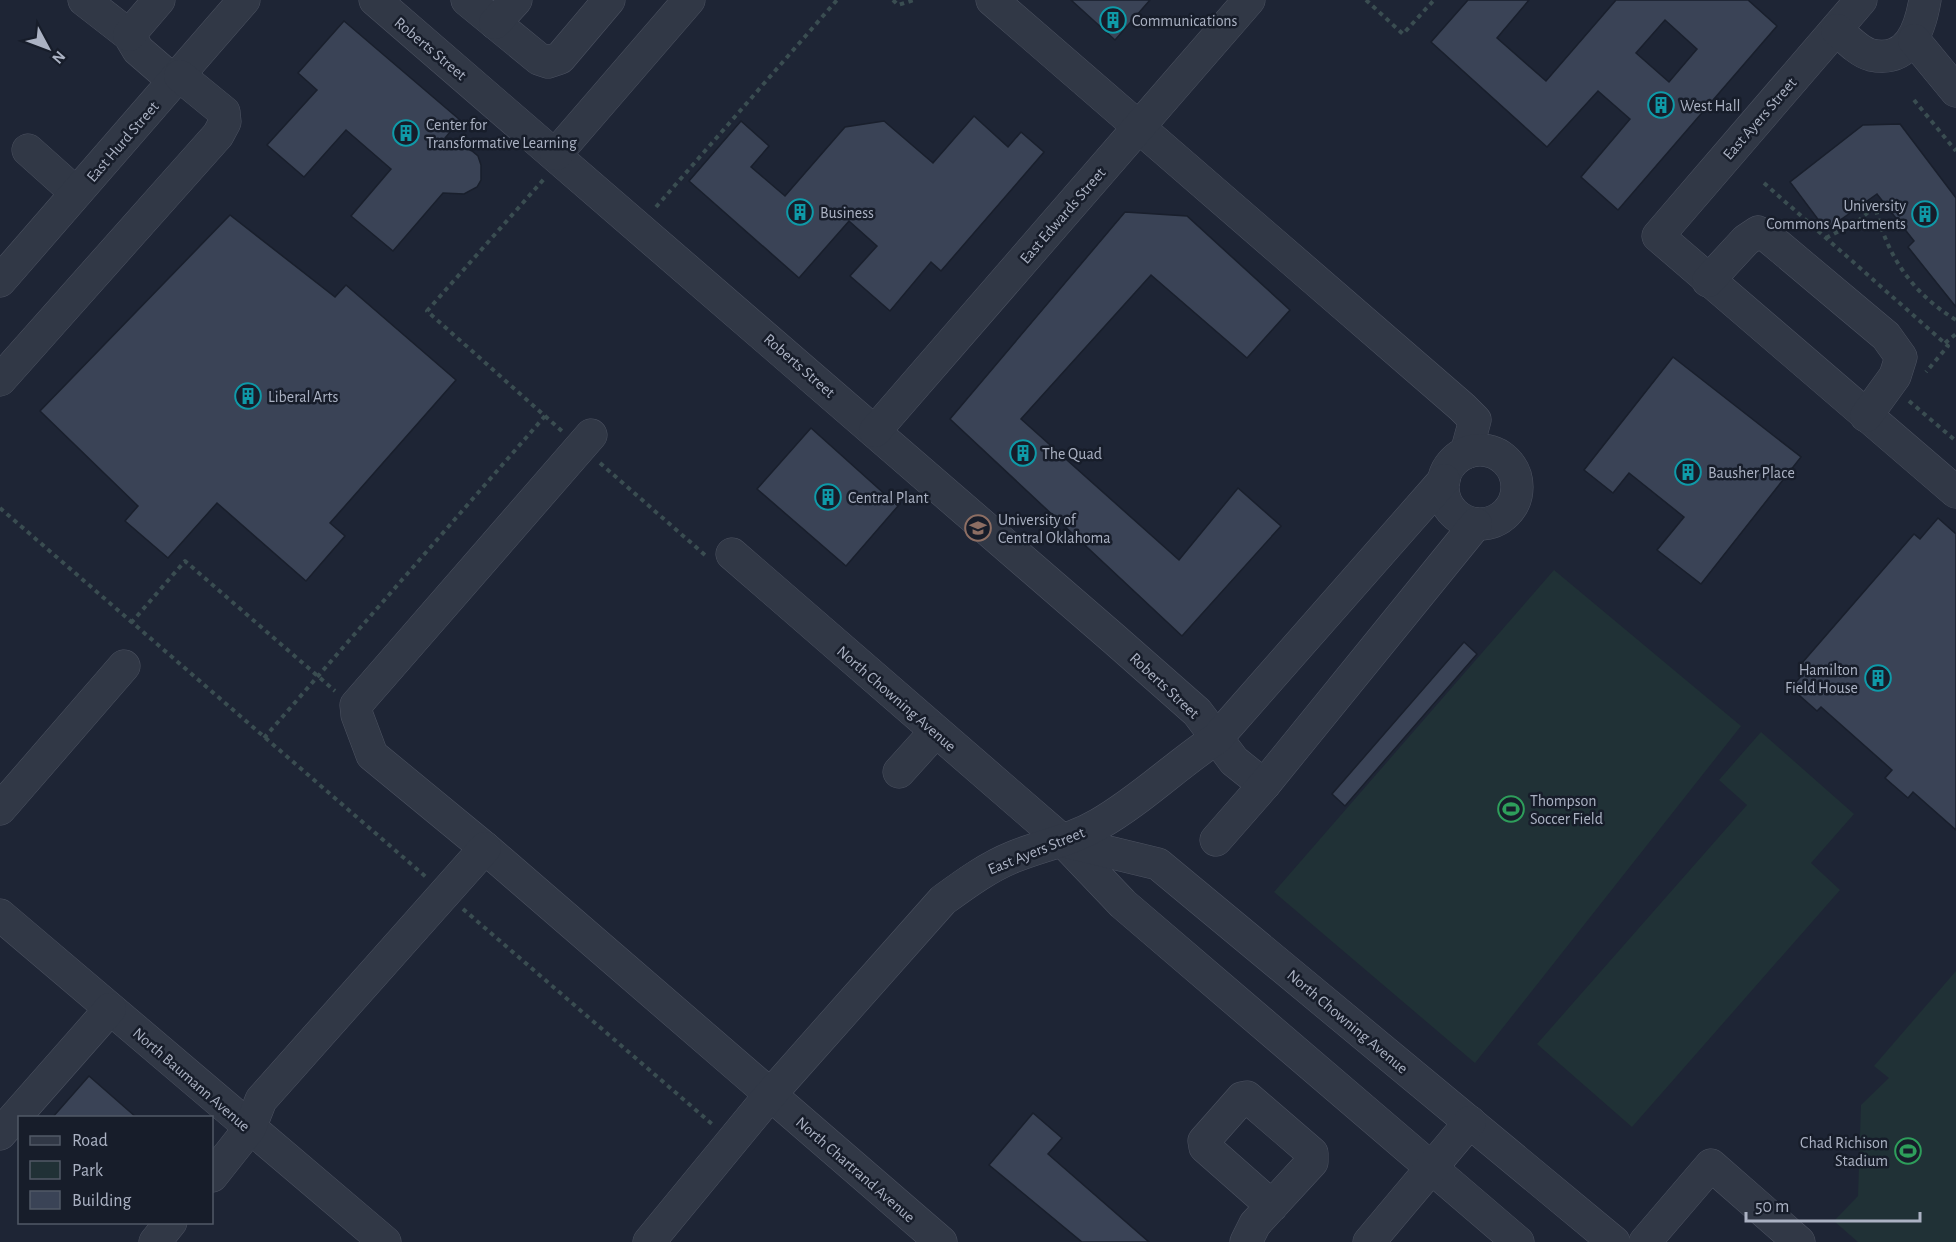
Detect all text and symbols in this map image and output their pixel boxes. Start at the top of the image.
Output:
building icon: Communications [1098,5,1128,35]
place label: Communications [1132,13,1238,29]
street label: Roberts Street [391,14,469,83]
north arrow [18,18,78,78]
text: N [49,48,68,67]
street label: East Ayers Street [1720,75,1800,163]
building icon: West Hall [1646,90,1676,120]
street label: East Hurd Street [84,98,162,185]
place label: West Hall [1680,98,1741,114]
place label: Center for Transformative Learning [426,117,577,151]
building icon: Center for Transformative Learning [391,118,421,148]
street label: East Edwards Street [1017,165,1109,267]
building icon: Business [785,197,815,227]
place label: University Commons Apartments [1766,198,1906,232]
building icon: University Commons Apartments [1910,199,1940,229]
place label: Business [820,205,874,221]
street label: Roberts Street [761,331,838,401]
building icon: Liberal Arts [233,381,263,411]
place label: Liberal Arts [268,389,338,405]
building icon: The Quad [1008,438,1038,468]
place label: The Quad [1042,446,1102,463]
building icon: Bausher Place [1673,457,1703,487]
place label: Bausher Place [1708,465,1795,481]
building icon: Central Plant [813,482,843,512]
place label: Central Plant [848,490,929,506]
place label: University of Central Oklahoma [998,512,1111,546]
school or university icon: University of Central Oklahoma [963,513,993,543]
street label: North Chowning Avenue [834,643,959,755]
street label: Roberts Street [1127,650,1202,722]
place label: Hamilton Field House [1785,662,1858,696]
building icon: Hamilton Field House [1863,663,1893,693]
place label: Thompson Soccer Field [1530,793,1603,827]
sports icon: Thompson Soccer Field [1496,794,1526,824]
street label: East Ayers Street [986,824,1087,879]
street label: North Chowning Avenue [1284,967,1411,1077]
street label: North Baumann Avenue [130,1025,253,1135]
street label: North Chartrand Avenue [793,1114,918,1226]
legend [18,1116,213,1224]
text: Road [72,1132,108,1150]
place label: Chad Richison Stadium [1800,1135,1888,1169]
sports icon: Chad Richison Stadium [1893,1136,1923,1166]
text: Park [72,1162,104,1180]
scale bar [1746,1185,1920,1223]
text: Building [72,1192,132,1210]
text: 50 m [1755,1198,1789,1216]

